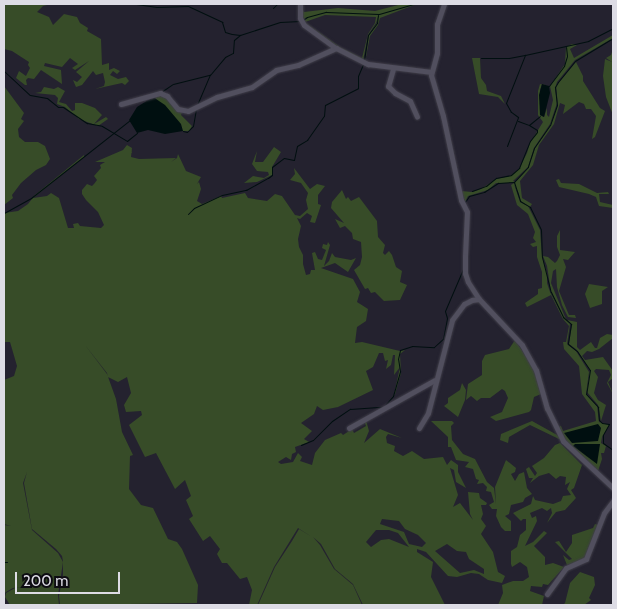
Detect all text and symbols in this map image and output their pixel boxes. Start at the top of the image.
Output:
scale bar [18,562,122,594]
text: 200 m [23,572,68,590]

